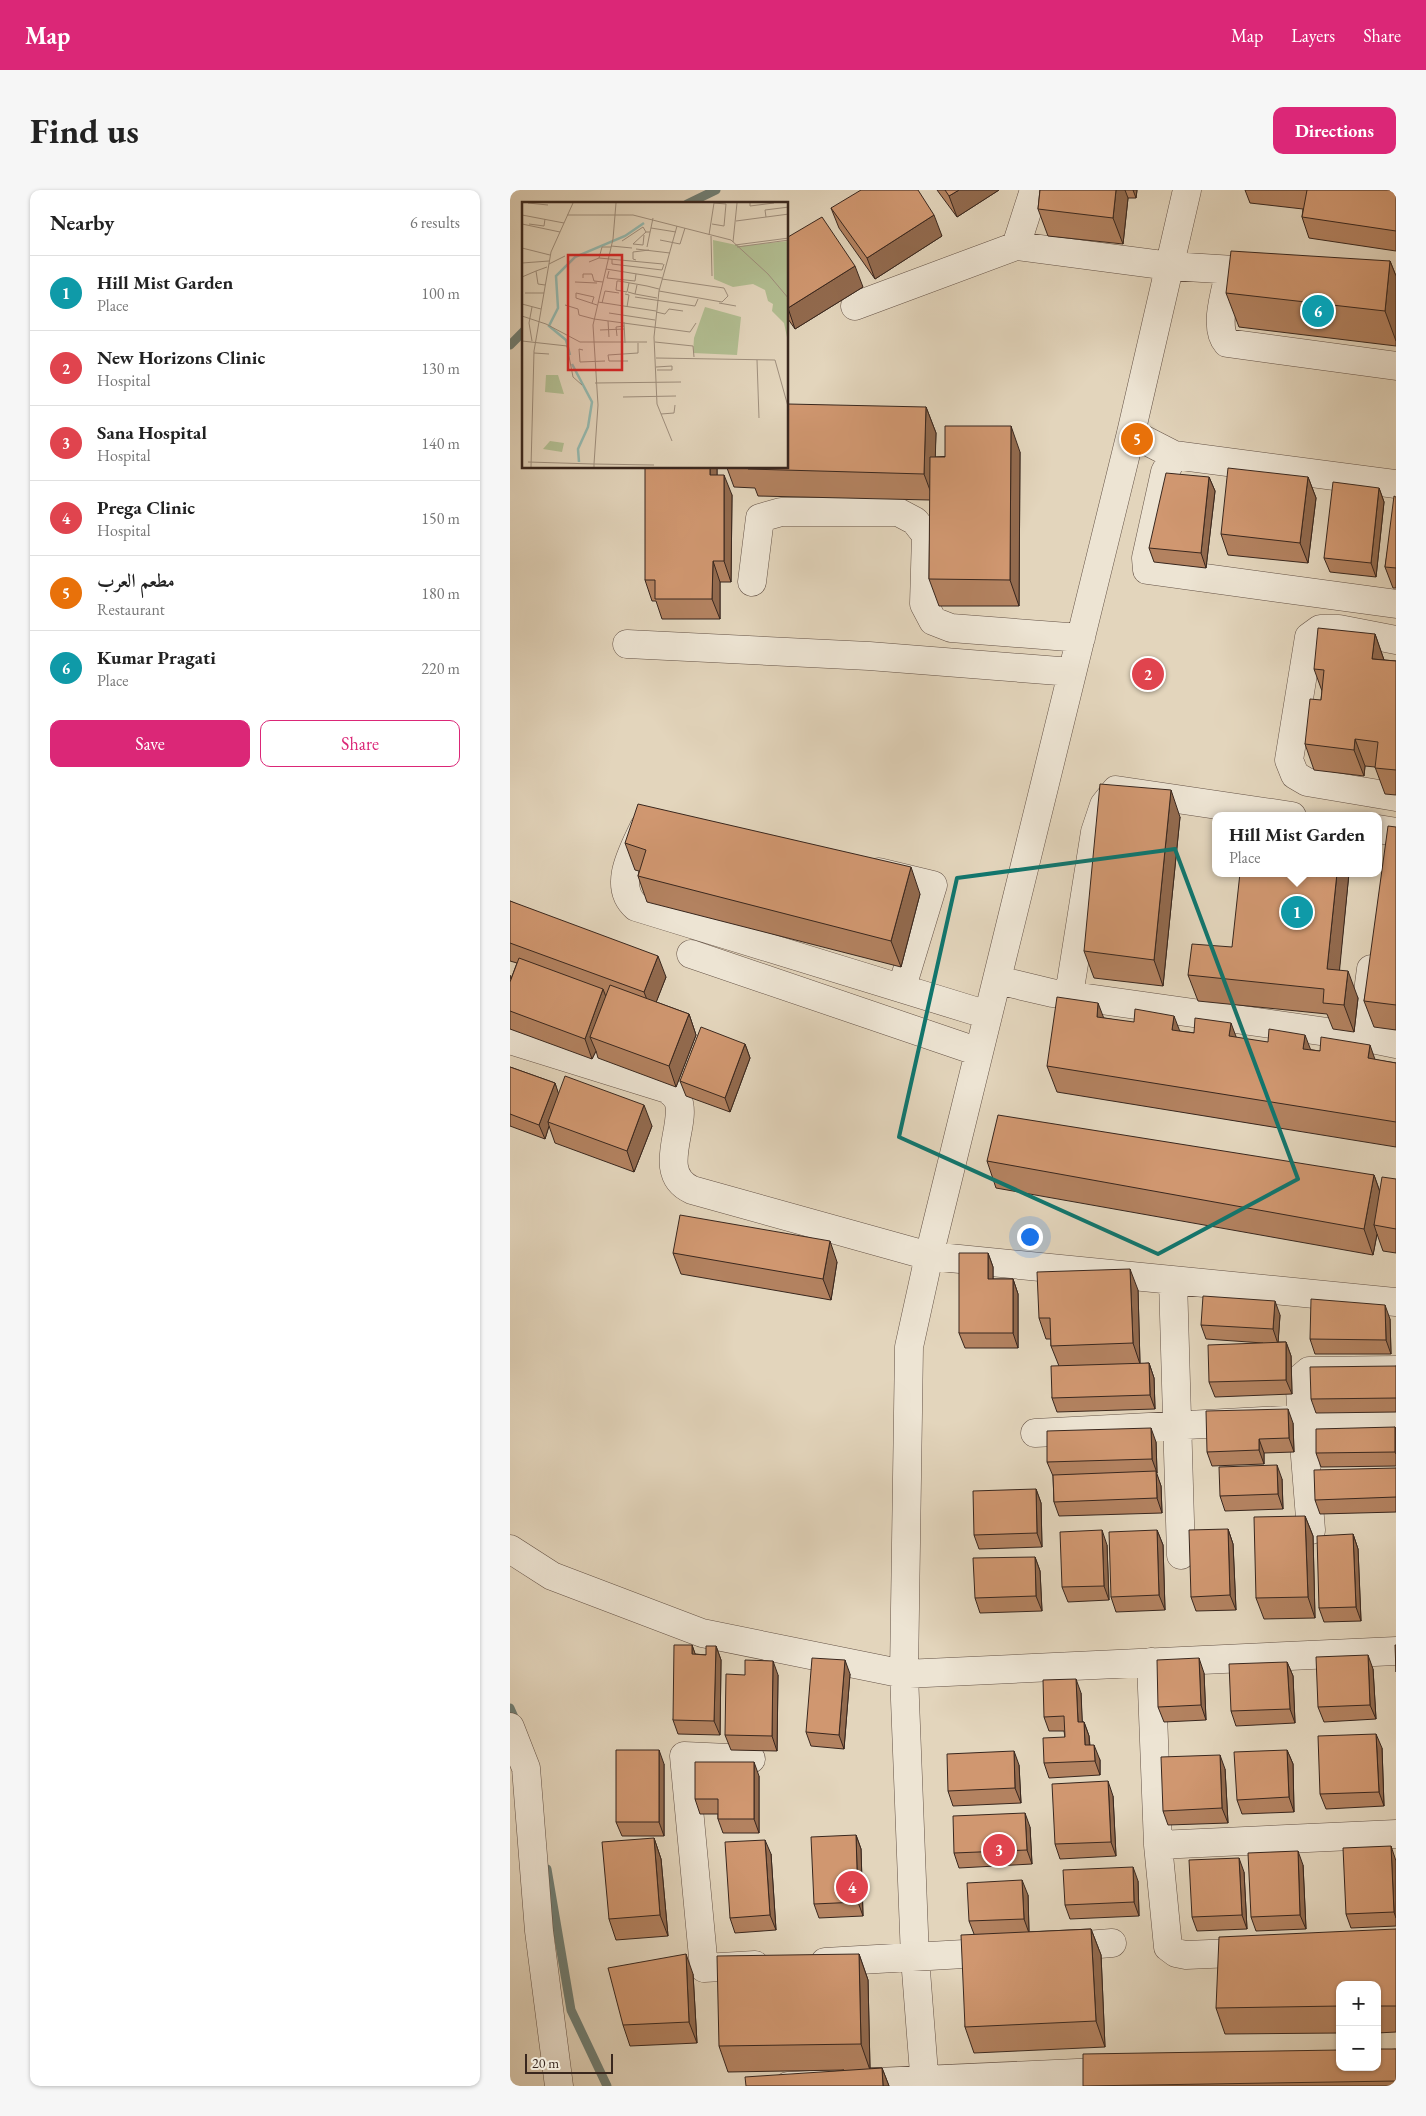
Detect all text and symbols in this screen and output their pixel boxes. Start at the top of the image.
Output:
text: Map [25,20,70,51]
text: Map [1231,24,1263,47]
text: Layers [1291,24,1335,47]
text: Share [1363,24,1401,47]
button: Directions [1273,107,1396,154]
text: Find us [30,108,139,153]
inset map [522,202,789,469]
text: Nearby [50,209,114,236]
text: 6 results [410,212,460,233]
text: Hill Mist Garden [97,270,233,295]
text: 1 [62,283,70,304]
text: 100 m [421,283,460,304]
pin: 6 [1302,292,1334,330]
text: Place [97,295,129,316]
text: New Horizons Clinic [97,345,265,370]
text: 2 [62,358,70,379]
text: 130 m [421,358,460,379]
text: Hospital [97,370,151,391]
text: Sana Hospital [97,420,207,445]
pin: 5 [1121,420,1153,458]
text: 3 [62,433,70,454]
text: 140 m [421,433,460,454]
text: Hospital [97,445,151,466]
text: Prega Clinic [97,495,195,520]
text: 4 [62,508,70,529]
text: 150 m [421,508,460,529]
text: Hospital [97,520,151,541]
text: مطعم العرب [97,568,175,593]
text: 5 [62,583,70,604]
text: 180 m [421,583,460,604]
text: Restaurant [97,599,165,620]
text: Kumar Pragati [97,645,216,670]
pin: 2 [1132,655,1164,693]
text: 6 [62,658,70,679]
text: 220 m [421,658,460,679]
text: Place [97,670,129,691]
button: Save [50,720,250,767]
button: Share [260,720,460,767]
popup [1212,812,1382,877]
text: Hill Mist Garden [1229,822,1365,847]
text: Place [1229,847,1260,868]
pin: 1 [1281,893,1313,931]
your location [1017,1224,1043,1250]
pin: 3 [983,1831,1015,1869]
pin: 4 [836,1868,868,1906]
map controls [1336,1981,1381,2071]
button: + [1336,1981,1381,2026]
button: − [1336,2026,1381,2071]
scale bar [525,2051,612,2074]
text: 20 m [532,2054,559,2072]

